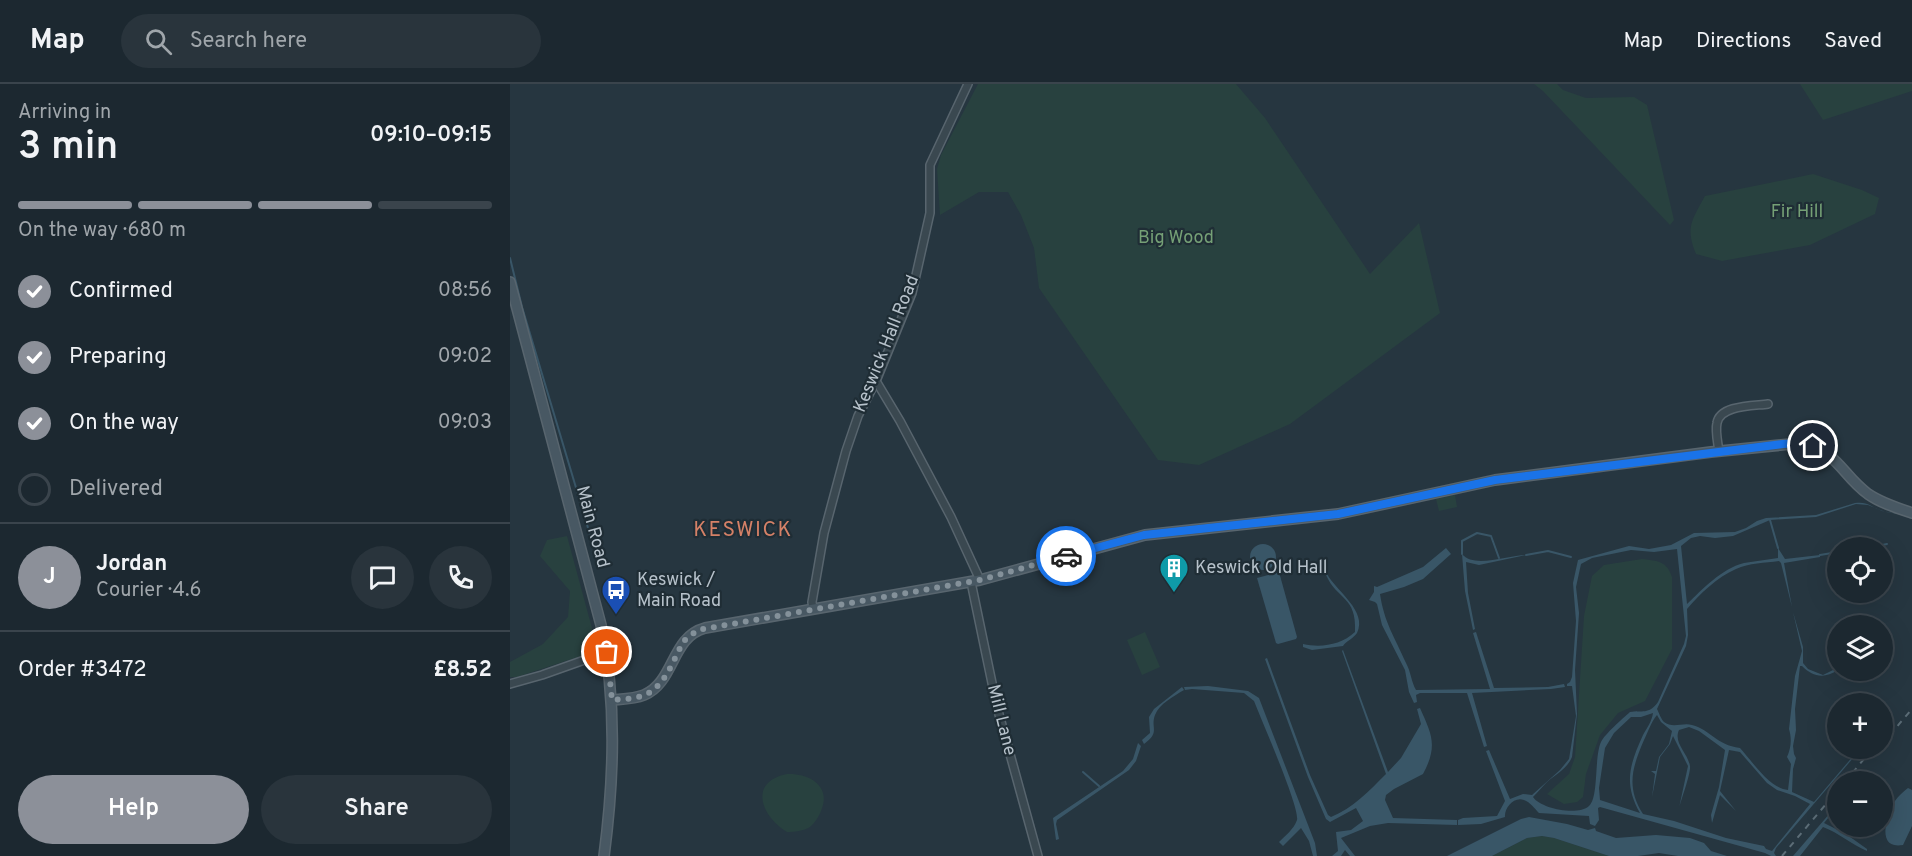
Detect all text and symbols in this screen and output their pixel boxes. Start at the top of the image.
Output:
search box [121,14,541,68]
text: Map [30,23,85,59]
icon: search [142,25,175,58]
text: Search here [190,28,307,55]
text: Map [1623,28,1663,55]
text: Directions [1696,28,1791,55]
text: Saved [1824,28,1882,55]
text: Arriving in [18,100,111,126]
text: 09:10–09:15 [370,122,492,149]
text: 3 min [18,124,118,173]
park label: Fir Hill [1771,201,1823,224]
text: On the way · 680 m [18,218,186,244]
park label: Big Wood [1138,227,1214,250]
street label: Keswick Hall Road [849,272,925,416]
icon: check [18,275,51,308]
text: Confirmed [69,278,173,305]
text: 08:56 [438,278,492,304]
icon: check [18,341,51,374]
text: Preparing [69,344,167,371]
text: 09:02 [438,344,492,370]
icon: check [18,407,51,440]
text: On the way [69,410,179,437]
text: 09:03 [438,410,492,436]
pin [1787,420,1838,471]
icon: home [1796,429,1829,462]
text: Delivered [69,476,163,503]
street label: Main Road [570,483,614,571]
district label: KESWICK [693,517,793,544]
courier [1036,526,1096,586]
map controls [1827,537,1893,837]
button: locate [1827,537,1893,603]
icon: car [1050,540,1083,573]
button: chat [351,546,414,609]
button: phone [429,546,492,609]
text: Jordan [96,551,167,578]
building icon: Keswick Old Hall [1158,552,1190,594]
place label: Keswick Old Hall [1195,557,1328,580]
text: J [43,564,56,591]
place label: Keswick / Main Road [637,569,721,613]
bus stop icon: Keswick / Main Road [600,574,632,616]
text: Courier · 4.6 [96,578,201,604]
button: layers [1827,615,1893,681]
pin [581,626,632,677]
icon: bag [590,635,623,668]
text: Order #3472 [18,657,147,684]
text: £8.52 [433,657,492,684]
street label: Mill Lane [981,682,1021,758]
button: + [1827,693,1893,759]
button: − [1827,771,1893,837]
button: Help [18,775,249,844]
button: Share [261,775,492,844]

